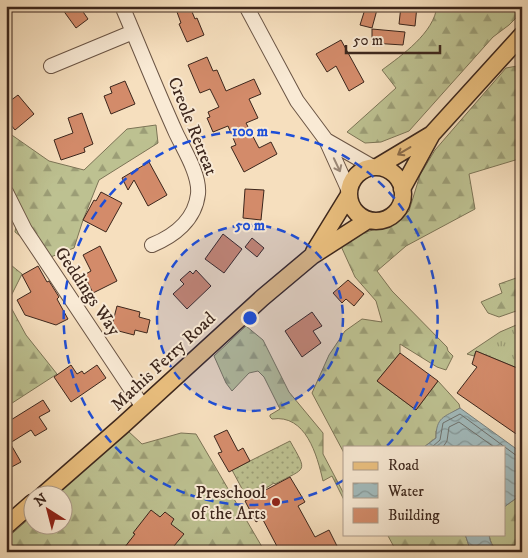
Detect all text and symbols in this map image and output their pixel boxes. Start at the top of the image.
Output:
scale bar [346,22,439,54]
text: 50 m [353,31,383,50]
street label: Creole Retreat [162,74,222,179]
text: 100 m [232,122,269,141]
one-way arrow [398,146,412,156]
one-way arrow [333,158,343,173]
text: 50 m [234,216,266,235]
street label: Geddings Way [49,243,125,340]
street label: Mathis Ferry Road [107,308,221,416]
centre of rings [241,309,259,327]
legend [343,446,506,536]
text: Road [388,456,420,475]
place label: Preschool of the Arts [191,482,267,525]
text: Water [387,482,424,501]
north arrow [22,486,72,536]
text: N [31,489,51,511]
marker: Preschool of the Arts [270,496,282,508]
text: Building [388,506,440,525]

